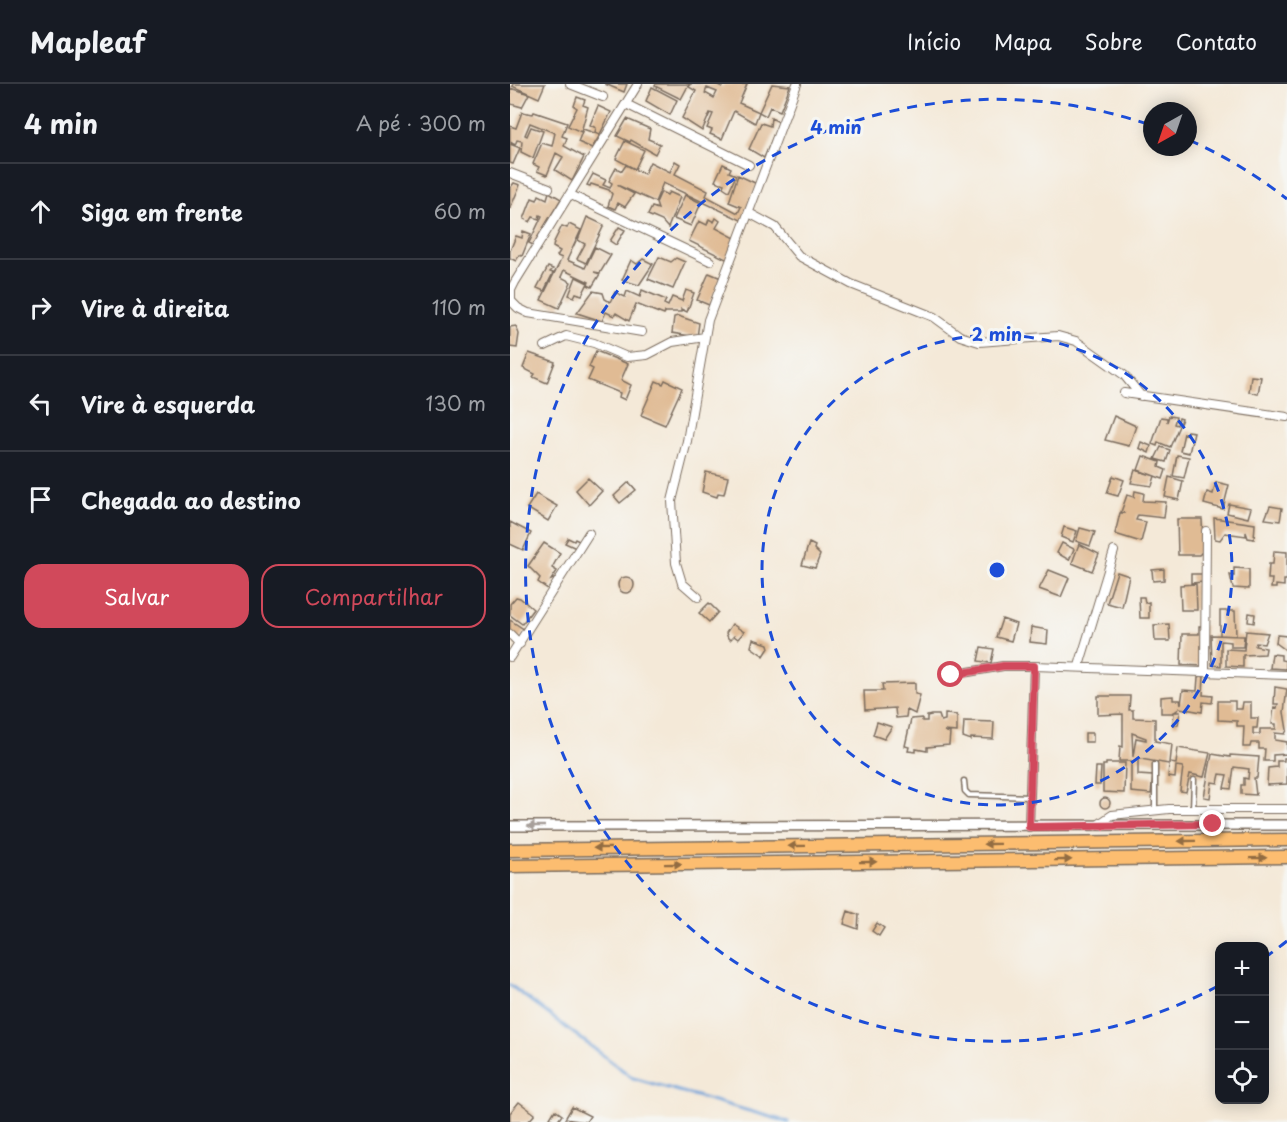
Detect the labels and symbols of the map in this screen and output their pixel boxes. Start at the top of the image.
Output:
north arrow [1143,102,1197,156]
text: 4 min [810,113,862,140]
text: 2 min [972,320,1022,347]
centre of rings [987,560,1007,580]
route start [937,661,963,687]
route end [1199,810,1225,836]
one-way arrow [526,821,545,831]
one-way arrow [1177,836,1196,846]
one-way arrow [982,839,1001,849]
one-way arrow [787,841,806,851]
one-way arrow [592,844,611,853]
one-way arrow [1249,853,1268,863]
one-way arrow [1054,855,1073,865]
one-way arrow [859,857,878,867]
one-way arrow [664,859,683,869]

